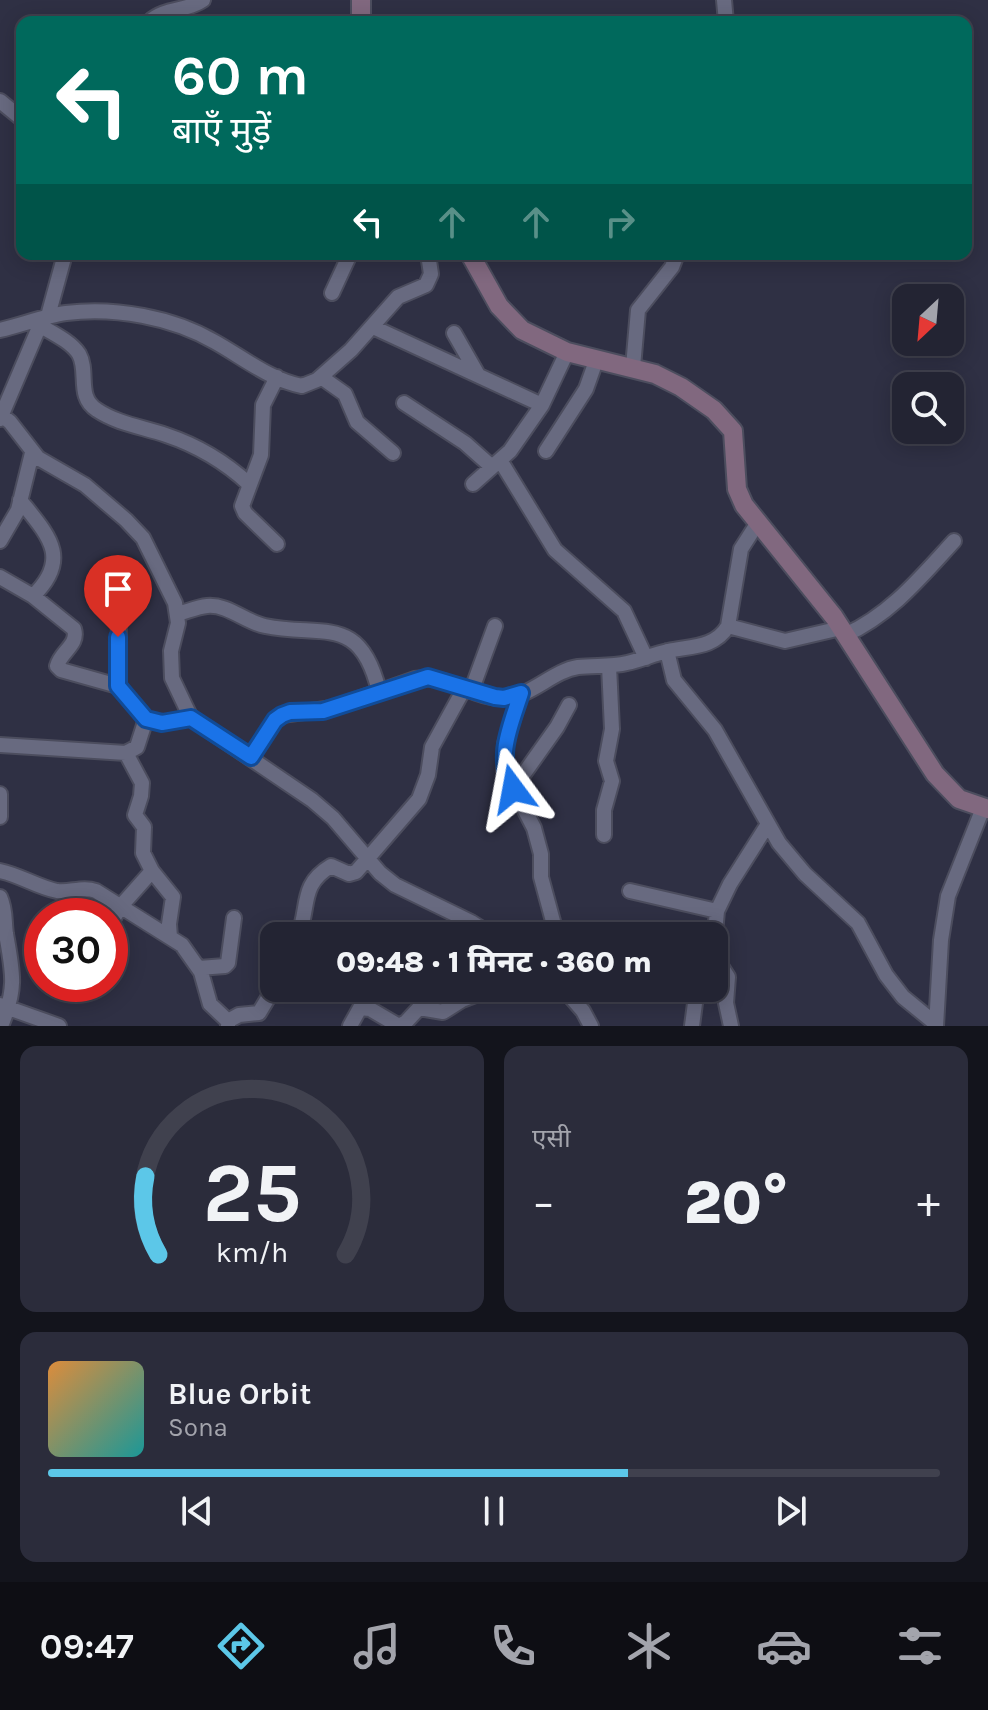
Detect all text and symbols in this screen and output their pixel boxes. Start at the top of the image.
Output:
text: 60 m [172,43,309,108]
icon: left [40,48,144,152]
text: बाएँ मुड़ें [172,110,271,152]
icon: left [346,200,390,244]
icon: ahead [430,200,474,244]
icon: ahead [514,200,558,244]
icon: right [598,200,642,244]
north arrow [892,284,964,356]
map controls [892,284,964,444]
button: search [892,372,964,444]
pin [84,555,152,637]
icon: arrive [96,567,140,611]
position arrow [471,747,555,831]
speed limit sign: 30 [24,898,128,1002]
text: 09:48 · 1 मिनट · 360 m [336,944,652,980]
text: एसी [532,1123,571,1154]
text: 25 [203,1145,301,1242]
text: 20° [684,1168,788,1238]
text: − [532,1177,555,1228]
text: + [917,1177,940,1228]
text: km/h [216,1236,288,1269]
text: Blue Orbit [168,1376,311,1412]
text: Sona [168,1412,228,1443]
icon: previous [175,1489,219,1533]
icon: pause [472,1489,516,1533]
icon: next [769,1489,813,1533]
icon: directions [213,1618,269,1674]
icon: music [349,1618,405,1674]
icon: phone [485,1618,541,1674]
icon: climate [621,1618,677,1674]
icon: car [756,1618,812,1674]
icon: filters [892,1618,948,1674]
text: 09:47 [40,1625,134,1667]

